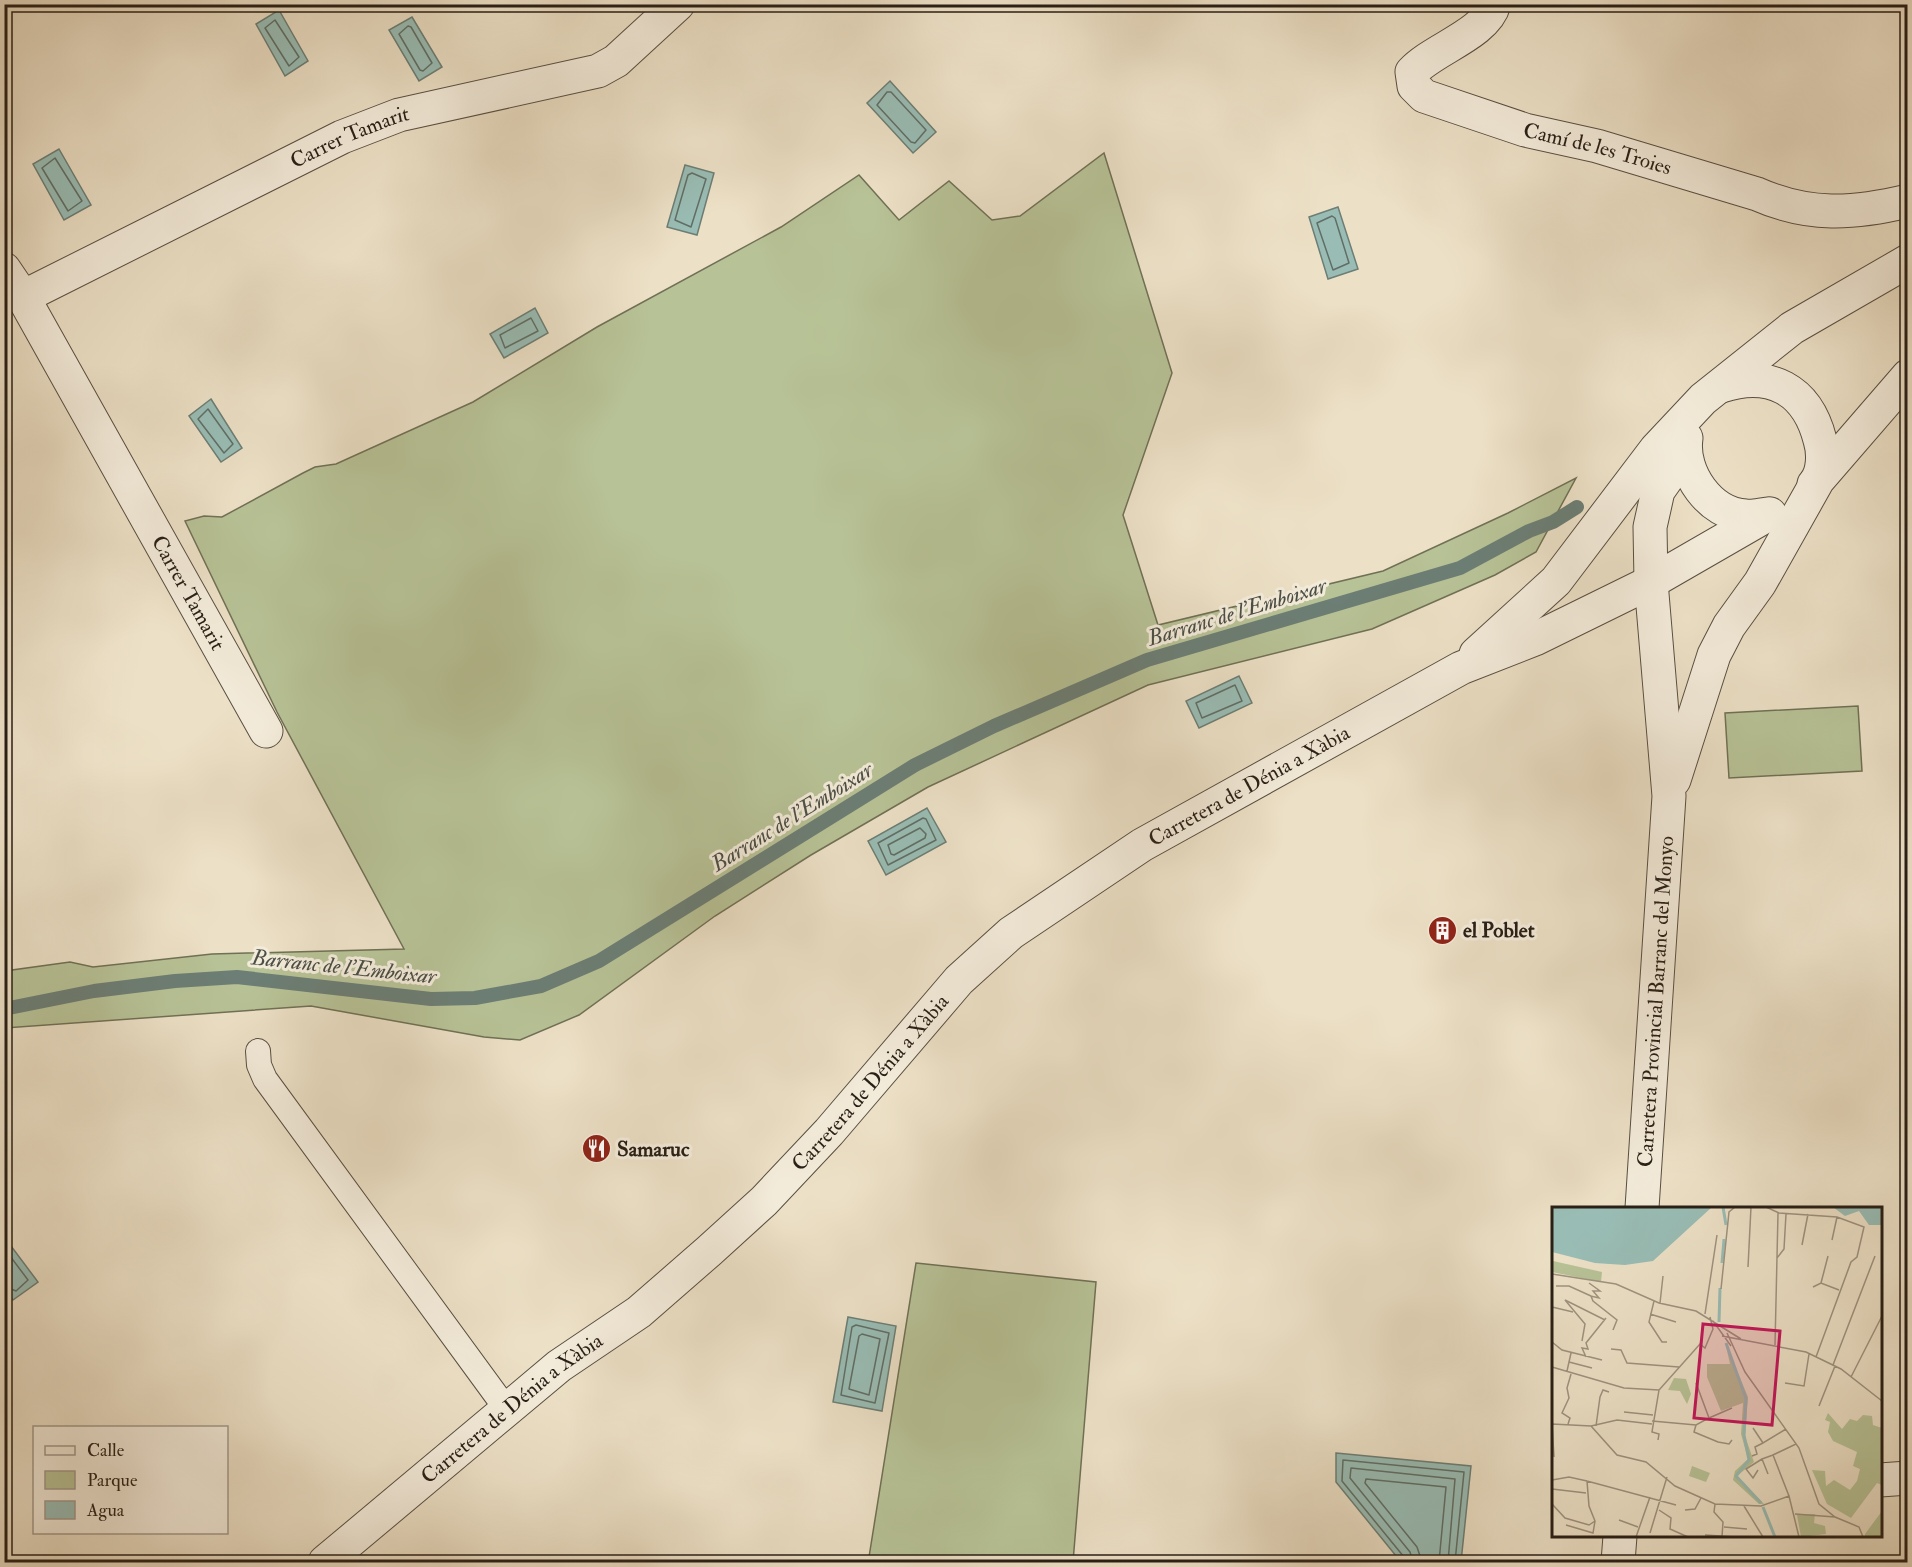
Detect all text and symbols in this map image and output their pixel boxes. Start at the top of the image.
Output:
street label: Carrer Tamarit [285,100,412,174]
street label: Camí de les Troies [1521,117,1675,181]
street label: Carrer Tamarit [146,531,232,655]
water label: Barranc de l'Emboixar [1143,571,1332,653]
street label: Carretera de Dénia a Xàbia [1144,719,1355,852]
water label: Barranc de l'Emboixar [705,755,880,879]
street label: Carretera Provincial Barranc del Monyo [1631,835,1680,1168]
building icon: el Poblet [1426,914,1458,946]
place label: el Poblet [1463,917,1535,944]
water label: Barranc de l'Emboixar [249,943,440,991]
street label: Carretera de Dénia a Xàbia [786,988,955,1177]
restaurant icon: Samaruc [580,1133,612,1165]
place label: Samaruc [617,1136,690,1163]
inset map [1552,1207,1882,1537]
street label: Carretera de Dénia a Xàbia [415,1327,608,1490]
legend [33,1426,228,1534]
text: Calle [87,1439,125,1462]
text: Parque [87,1469,138,1492]
text: Agua [86,1499,125,1522]

